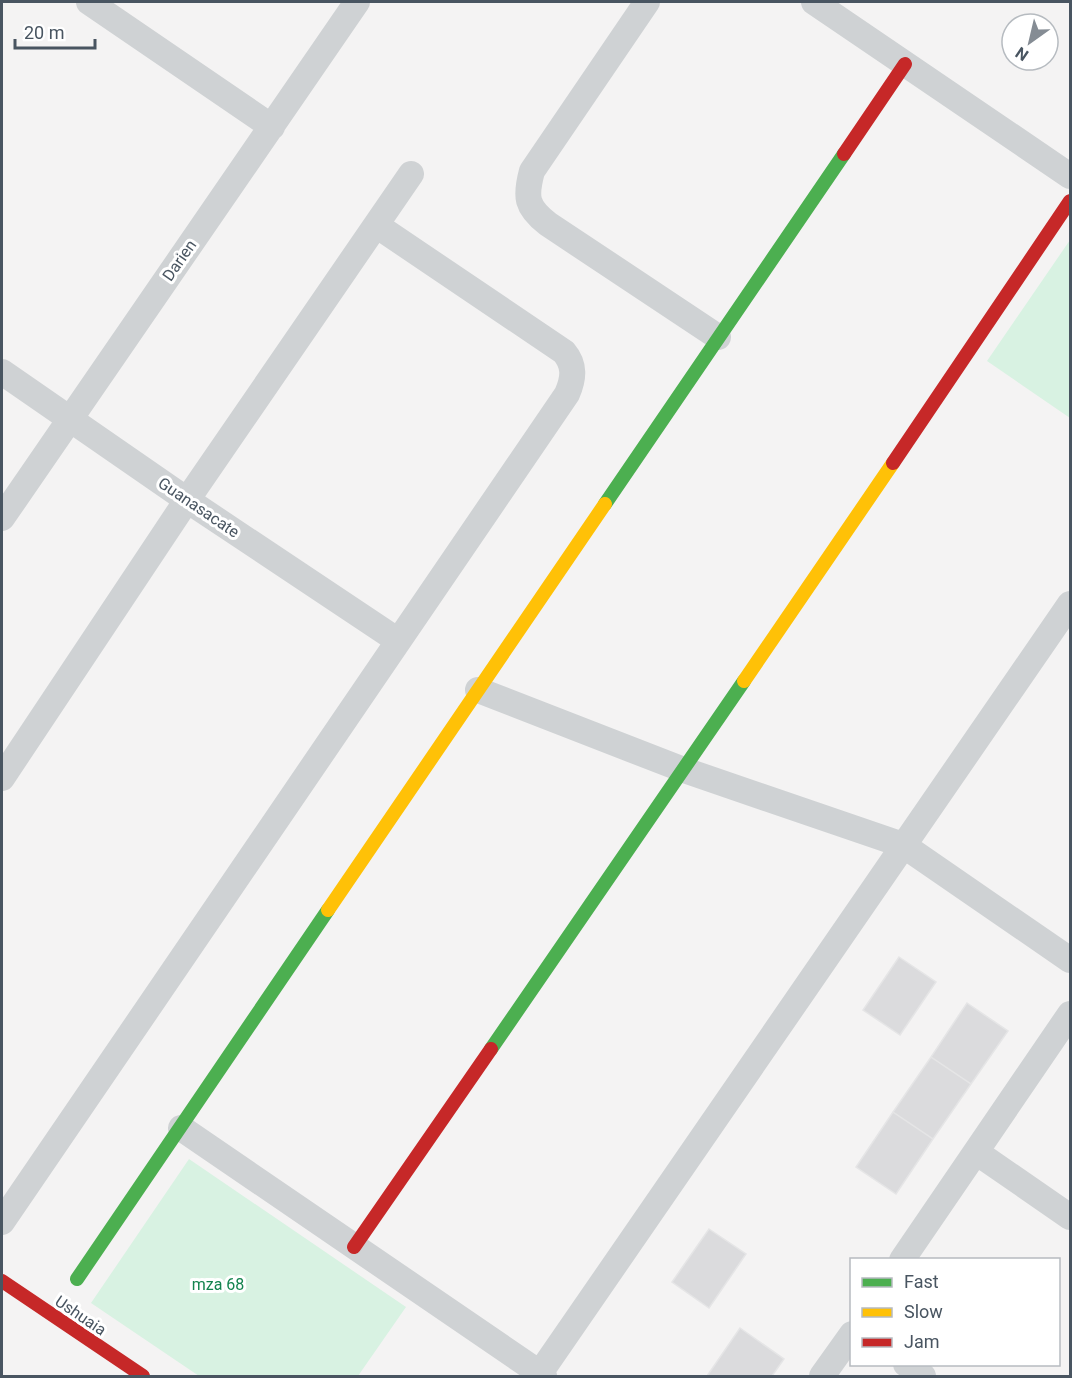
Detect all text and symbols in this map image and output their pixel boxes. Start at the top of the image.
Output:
scale bar [15,12,94,50]
north arrow [1000,12,1060,72]
text: 20 m [24,22,64,43]
text: N [1012,43,1032,65]
street label: Darien [158,236,200,285]
street label: Guanasacate [155,473,243,541]
legend [850,1258,1060,1366]
text: Fast [904,1271,939,1292]
park label: mza 68 [192,1275,244,1294]
street label: Ushuaia [52,1291,110,1339]
text: Slow [904,1301,943,1322]
text: Jam [904,1331,940,1352]

